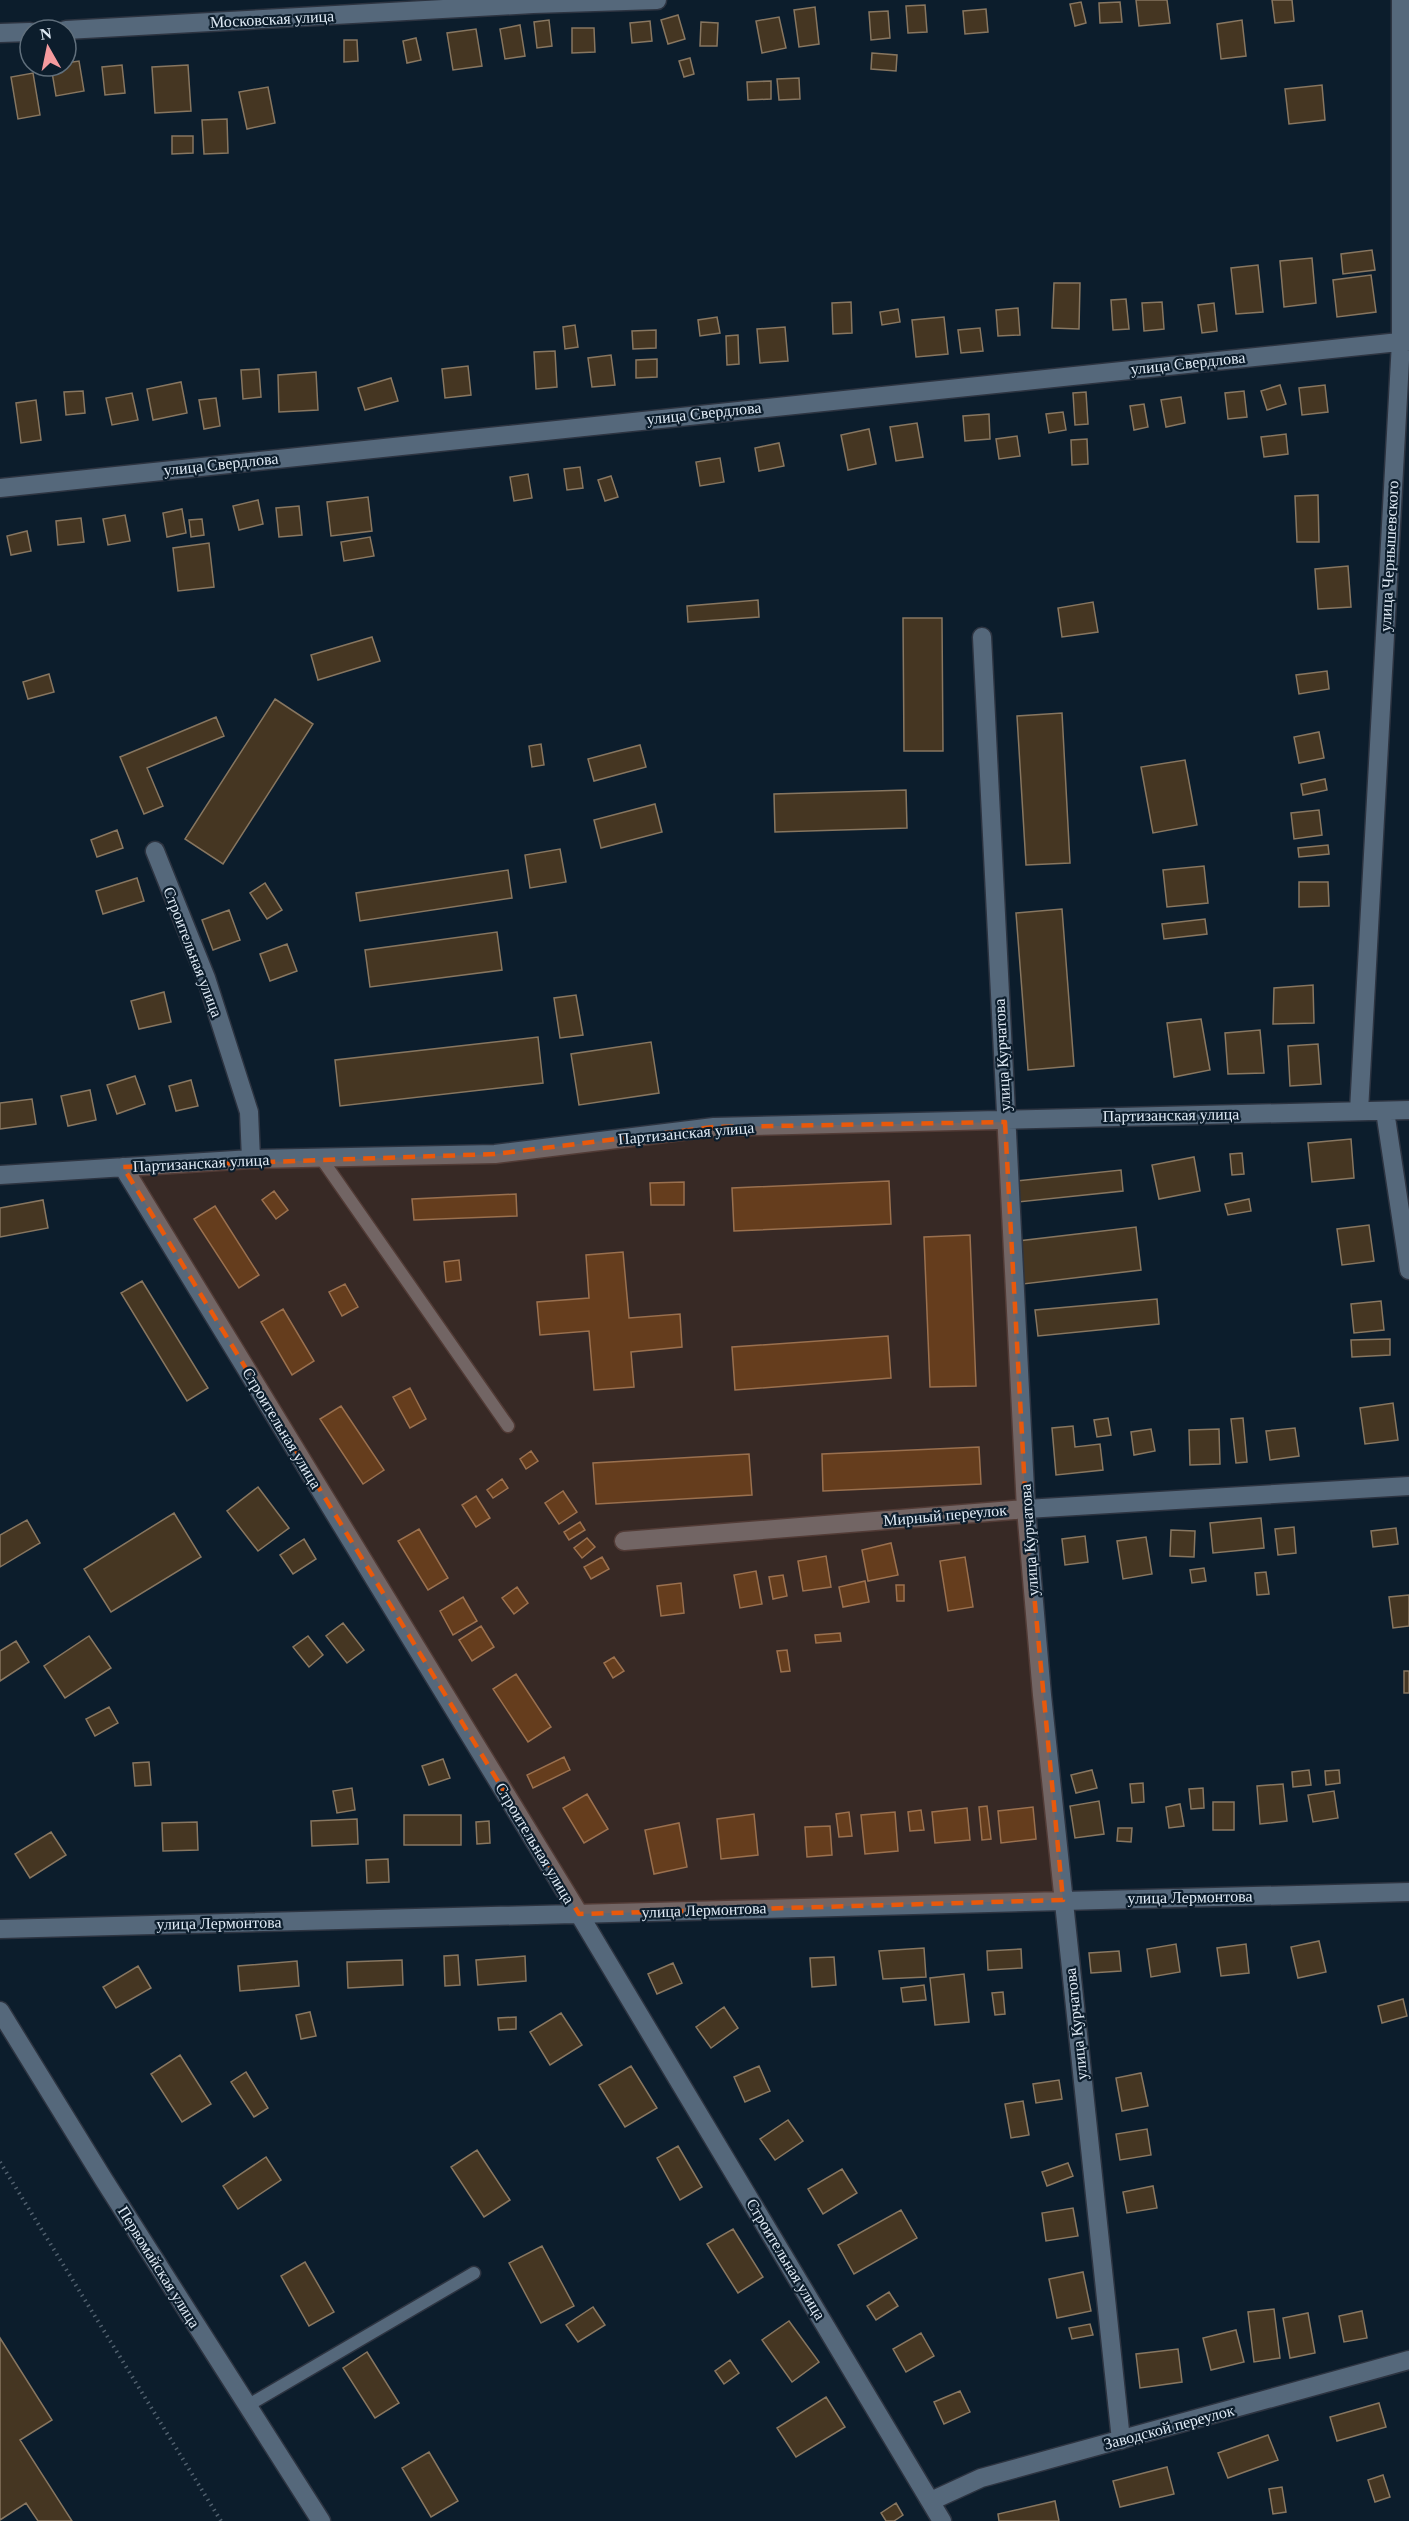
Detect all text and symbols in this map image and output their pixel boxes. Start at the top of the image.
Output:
street label: Московская улица [209,7,335,32]
north arrow [18,18,78,78]
text: N [39,24,53,43]
street label: улица Свердлова [1130,349,1246,378]
street label: улица Свердлова [646,399,762,428]
street label: улица Свердлова [163,450,279,479]
street label: улица Чернышевского [1377,480,1402,632]
street label: Строительная улица [159,884,226,1020]
street label: улица Курчатова [991,998,1014,1112]
street label: Партизанская улица [1103,1105,1239,1126]
street label: Партизанская улица [617,1119,755,1148]
street label: Партизанская улица [132,1151,270,1176]
street label: Строительная улица [238,1364,325,1492]
street label: улица Курчатова [1017,1483,1042,1597]
street label: Мирный переулок [882,1501,1008,1530]
street label: Строительная улица [491,1779,578,1907]
street label: улица Лермонтова [1127,1887,1253,1908]
street label: улица Лермонтова [641,1899,767,1922]
street label: улица Лермонтова [156,1913,282,1934]
street label: улица Курчатова [1062,1967,1091,2081]
street label: Строительная улица [742,2195,829,2323]
street label: Первомайская улица [114,2203,203,2331]
street label: Заводской переулок [1102,2401,1237,2454]

